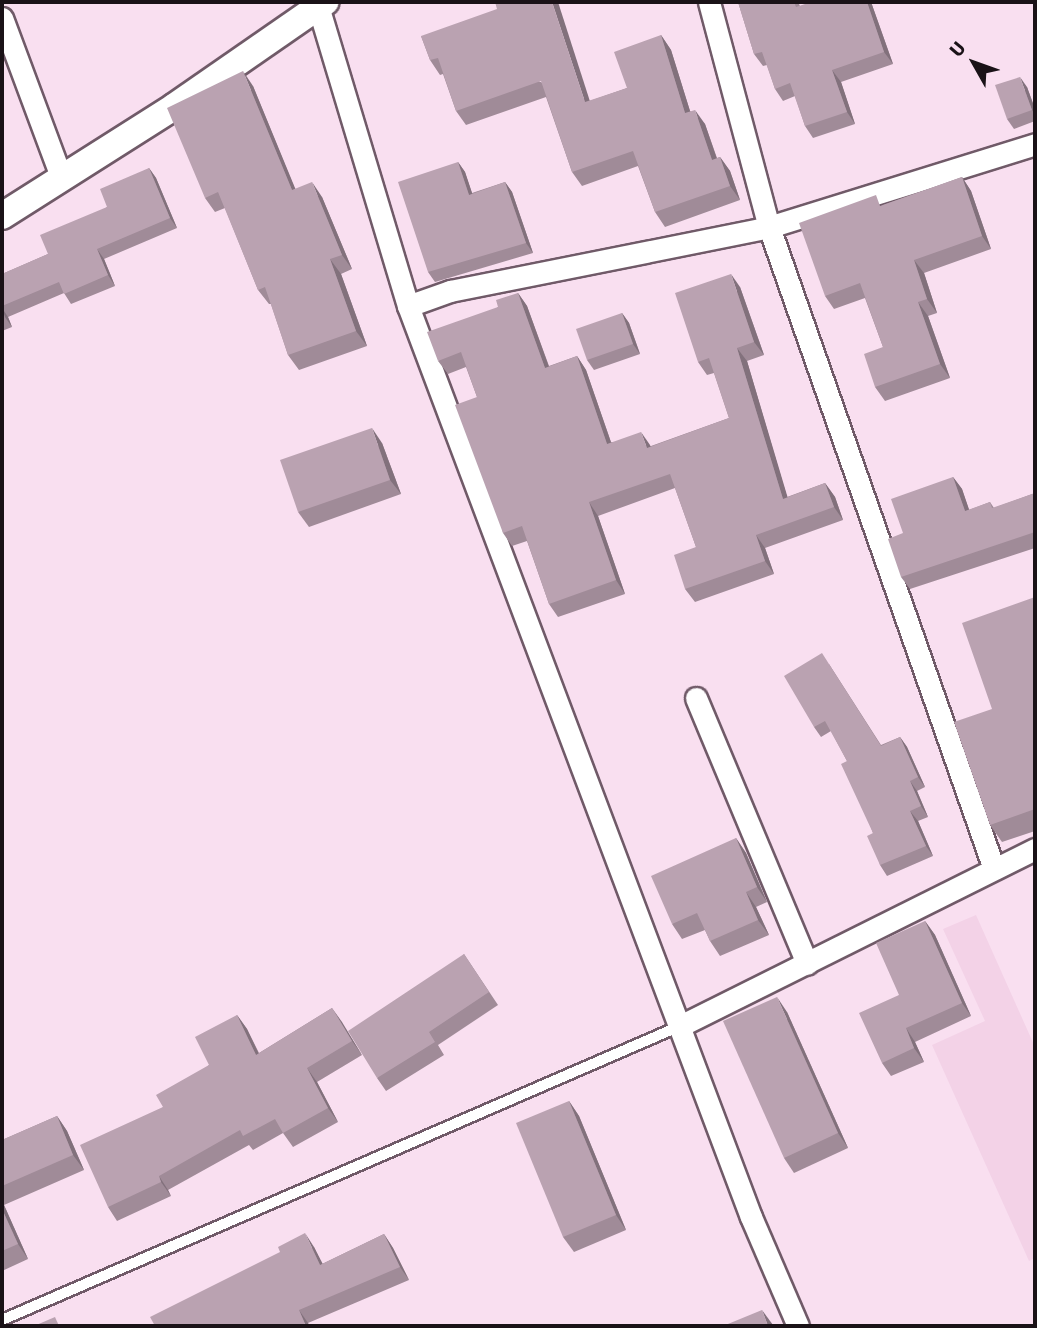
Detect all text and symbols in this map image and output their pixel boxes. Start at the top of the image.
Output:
north arrow [939,28,1009,98]
text: U [945,37,970,61]

